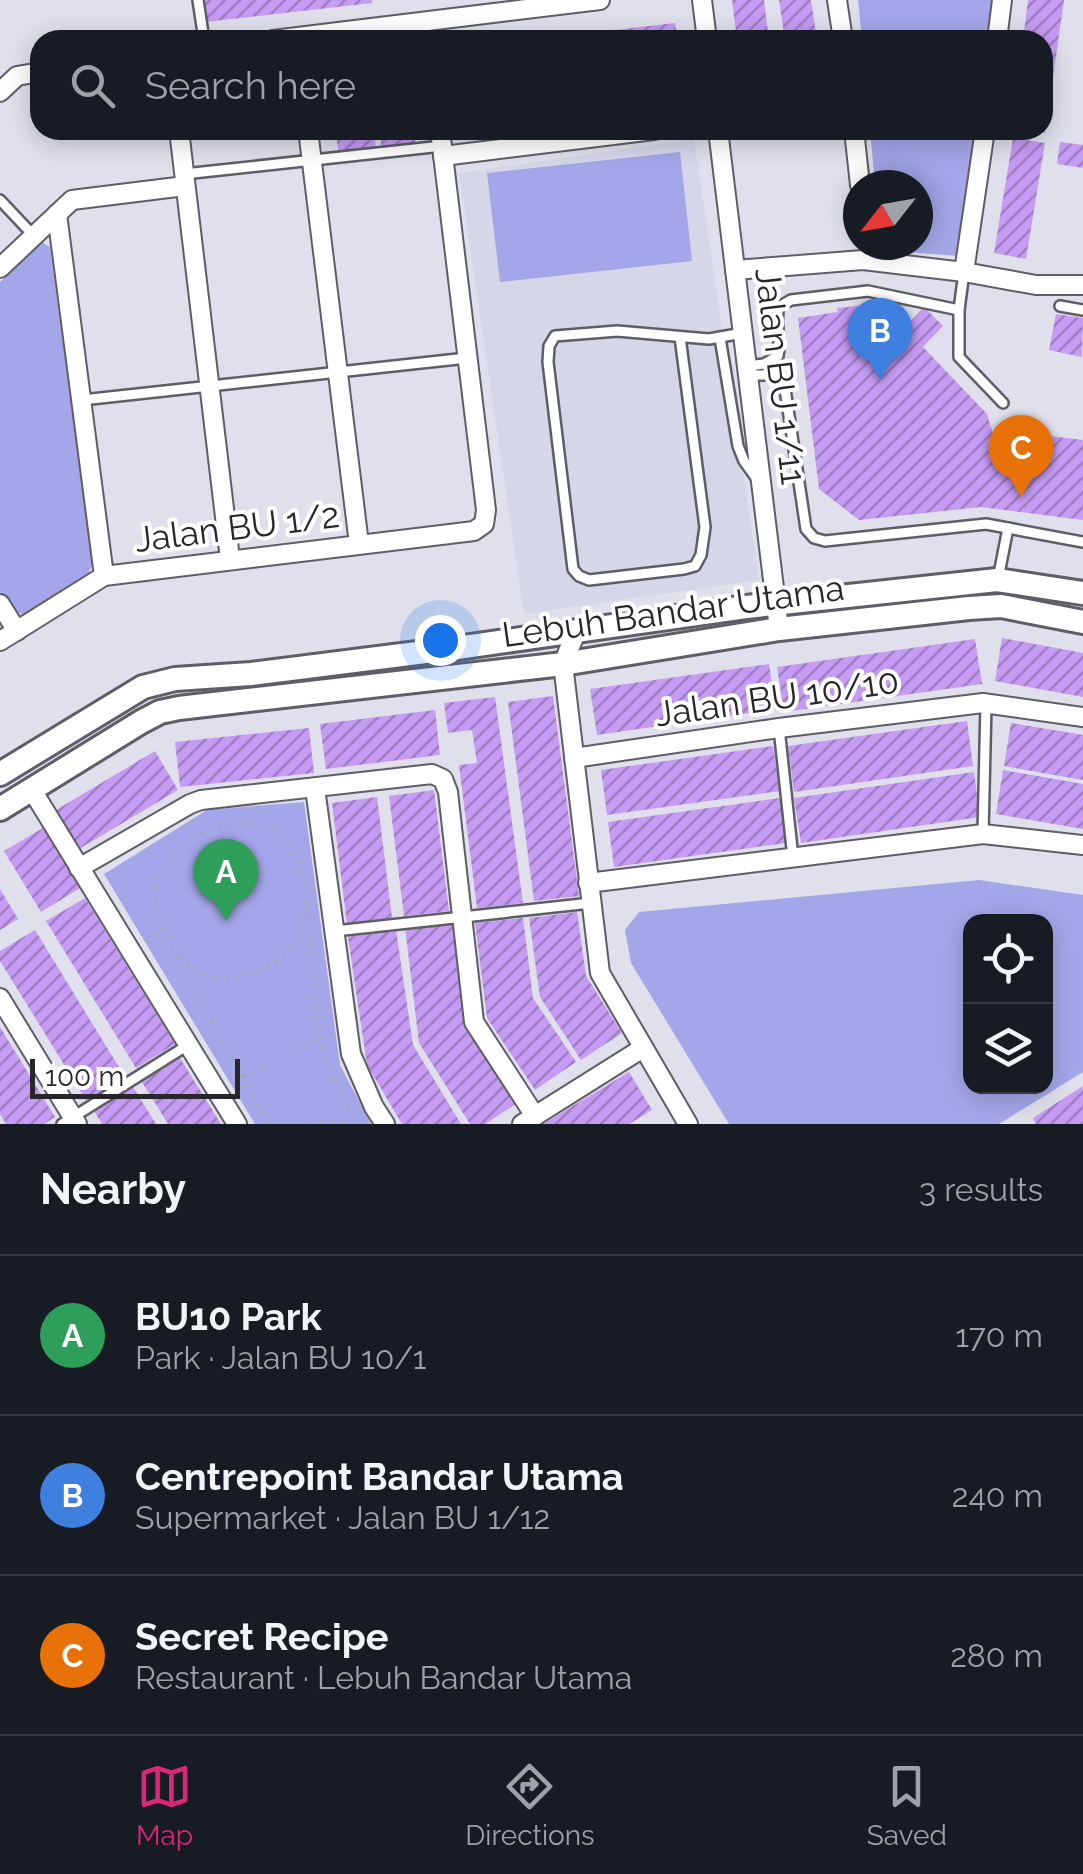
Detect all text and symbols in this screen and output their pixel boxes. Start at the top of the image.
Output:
search box [30,30,1053,140]
icon: search [65,58,120,113]
text: Search here [145,63,356,108]
north arrow [843,170,933,260]
street label: Jalan BU 1/11 [747,266,815,486]
pin: B [848,298,912,380]
pin: C [988,414,1054,497]
street label: Jalan BU 1/2 [132,494,342,560]
street label: Lebuh Bandar Utama [499,567,847,655]
your location [415,615,466,666]
street label: Jalan BU 10/10 [653,660,901,734]
pin: A [194,838,258,921]
map controls [963,914,1053,1094]
button: locate [963,914,1053,1004]
button: layers [963,1004,1053,1094]
scale bar [30,1054,240,1098]
text: 100 m [45,1060,124,1093]
text: Nearby [40,1165,186,1214]
text: 3 results [919,1171,1043,1208]
text: BU10 Park [135,1294,322,1339]
text: A [62,1317,83,1354]
text: 170 m [955,1317,1043,1354]
text: Park · Jalan BU 10/1 [135,1339,426,1376]
text: Centrepoint Bandar Utama [135,1454,624,1499]
text: B [62,1477,83,1514]
text: 240 m [952,1477,1043,1514]
text: Supermarket · Jalan BU 1/12 [135,1499,550,1536]
text: Secret Recipe [135,1614,389,1659]
text: C [62,1637,83,1674]
text: 280 m [950,1637,1043,1674]
text: Restaurant · Lebuh Bandar Utama [135,1659,632,1696]
tab: Map [136,1759,193,1852]
tab: Directions [465,1759,595,1852]
tab: Saved [867,1759,947,1852]

